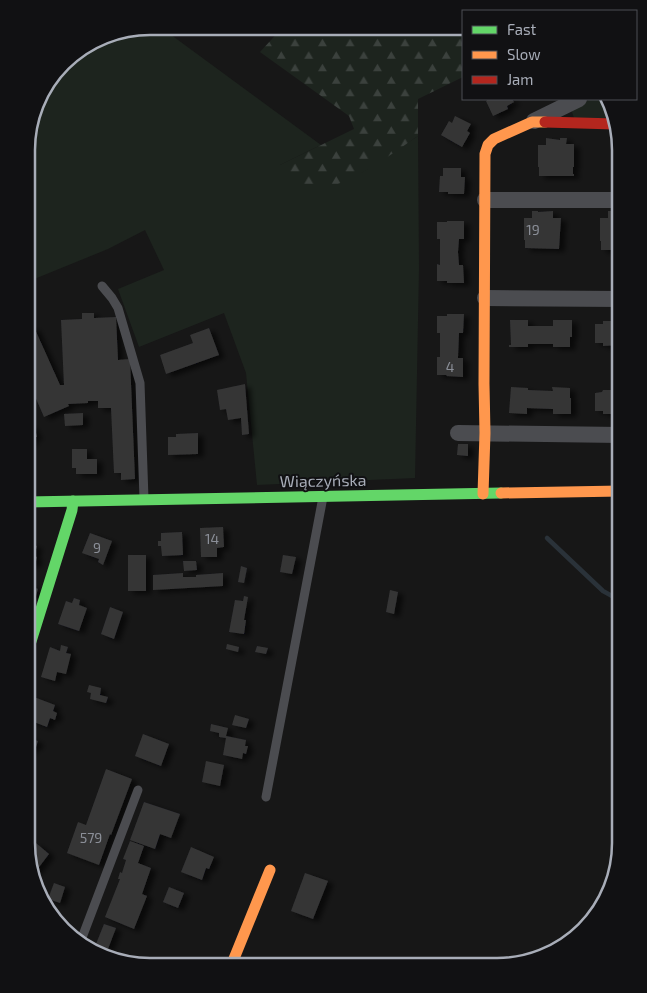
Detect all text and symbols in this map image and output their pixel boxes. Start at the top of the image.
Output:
legend [462,10,637,100]
text: Fast [507,20,537,38]
text: Slow [507,45,541,63]
text: Jam [507,70,533,88]
house number: 19 [526,221,540,238]
house number: 4 [446,358,454,375]
street label: Wiączyńska [279,470,367,490]
house number: 14 [205,530,219,547]
house number: 9 [93,539,101,556]
house number: 579 [80,829,102,846]

